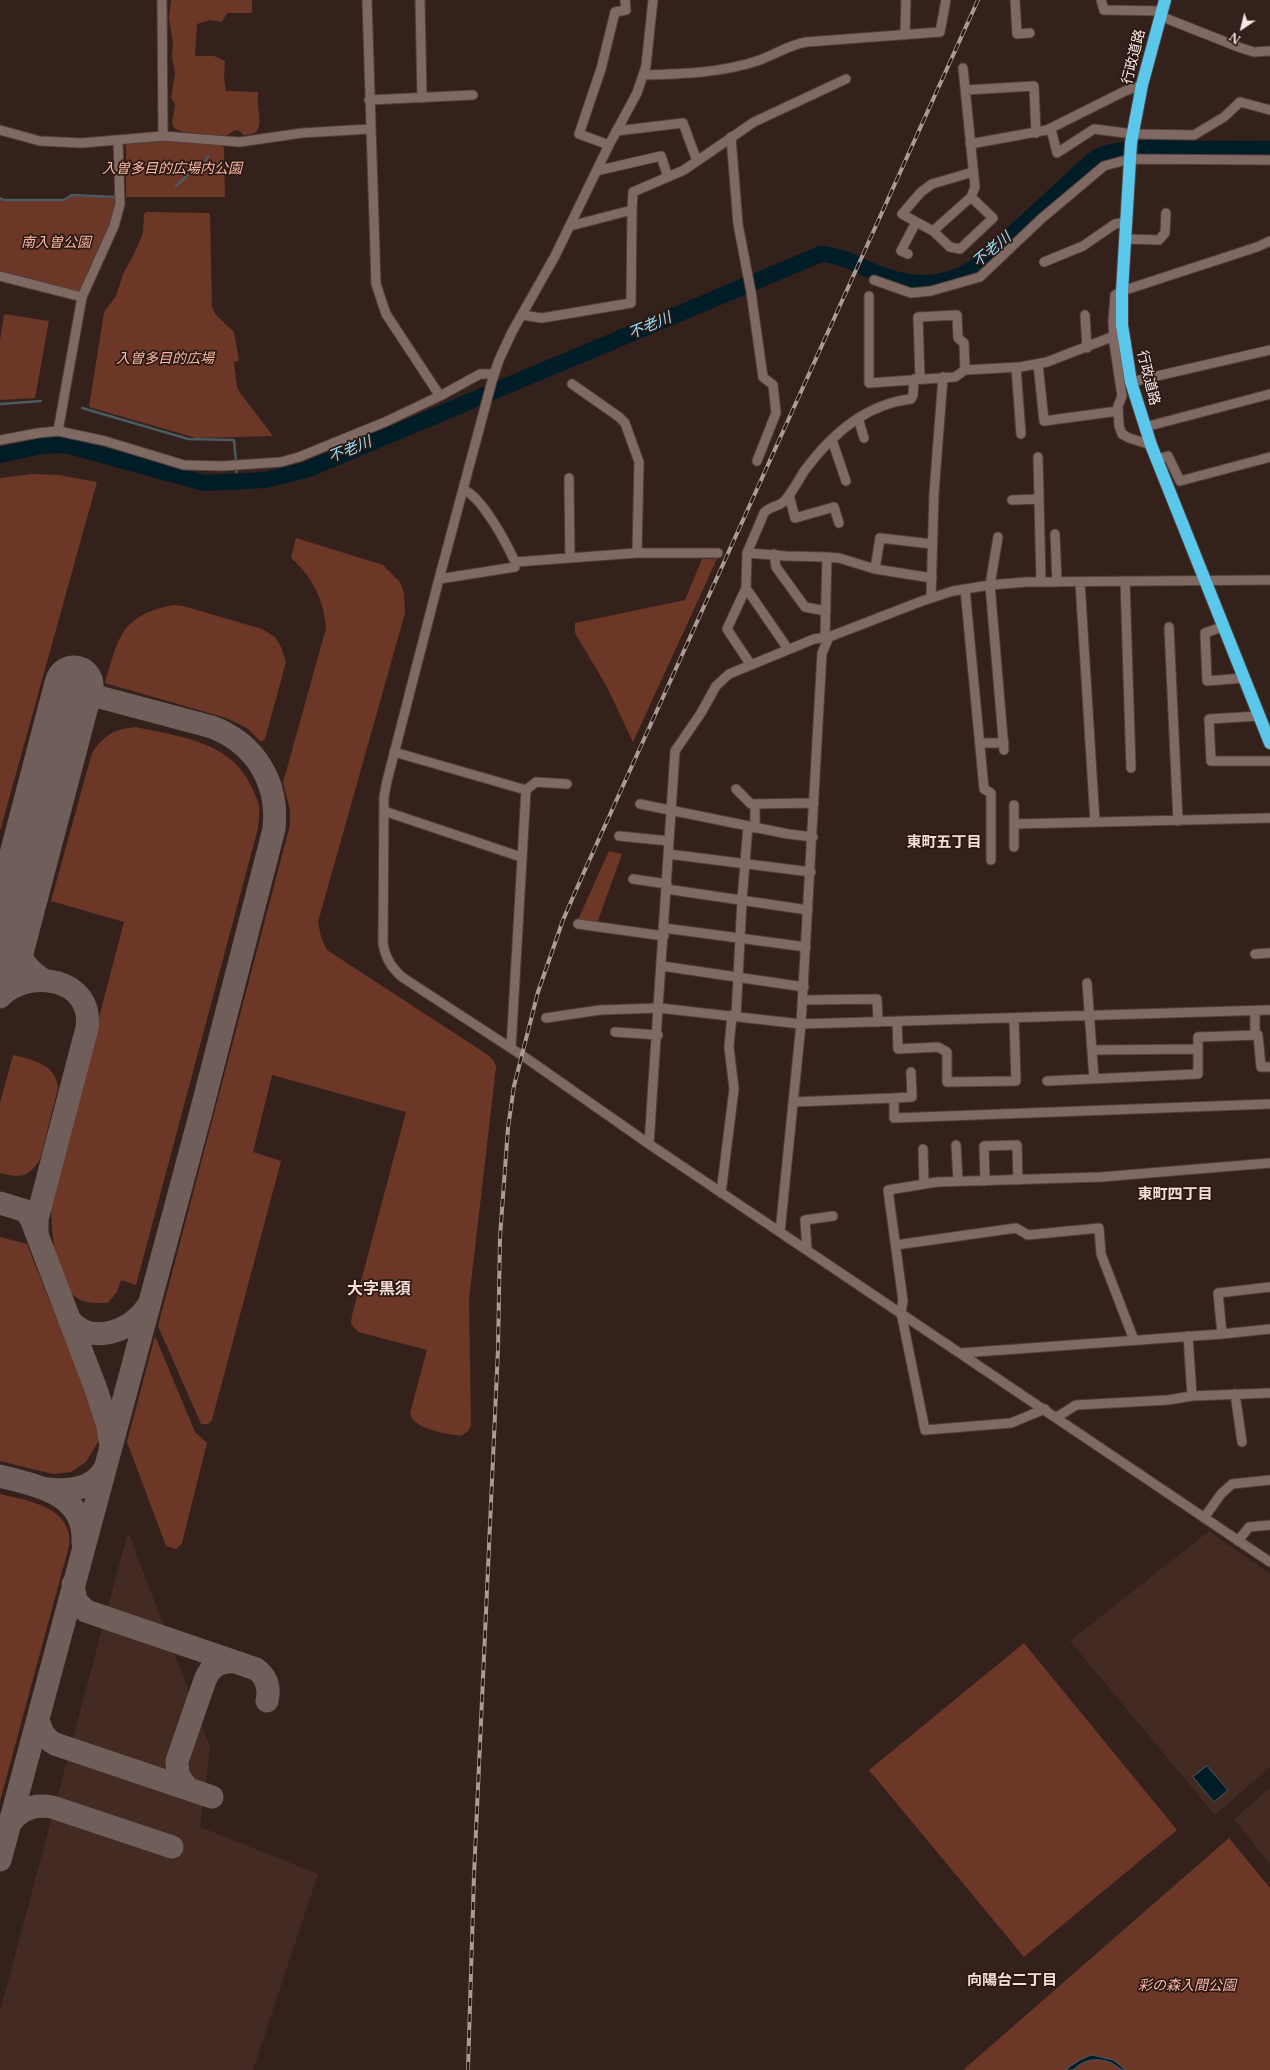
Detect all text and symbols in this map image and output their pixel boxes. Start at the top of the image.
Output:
north arrow [1222,8,1262,48]
street label: 行政道路 [1119,28,1149,86]
text: N [1227,29,1243,47]
park label: 入曽多目的広場内公園 [102,161,242,177]
water label: 不老川 [969,229,1015,271]
park label: 南入曽公園 [21,235,91,251]
water label: 不老川 [626,309,674,343]
street label: 行政道路 [1133,349,1163,407]
park label: 入曽多目的広場 [116,351,214,367]
water label: 不老川 [326,433,374,467]
district label: 東町五丁目 [907,834,981,852]
district label: 東町四丁目 [1138,1186,1212,1204]
district label: 大字黒須 [347,1279,411,1299]
district label: 向陽台二丁目 [967,1972,1057,1990]
park label: 彩の森入間公園 [1138,1978,1236,1994]

